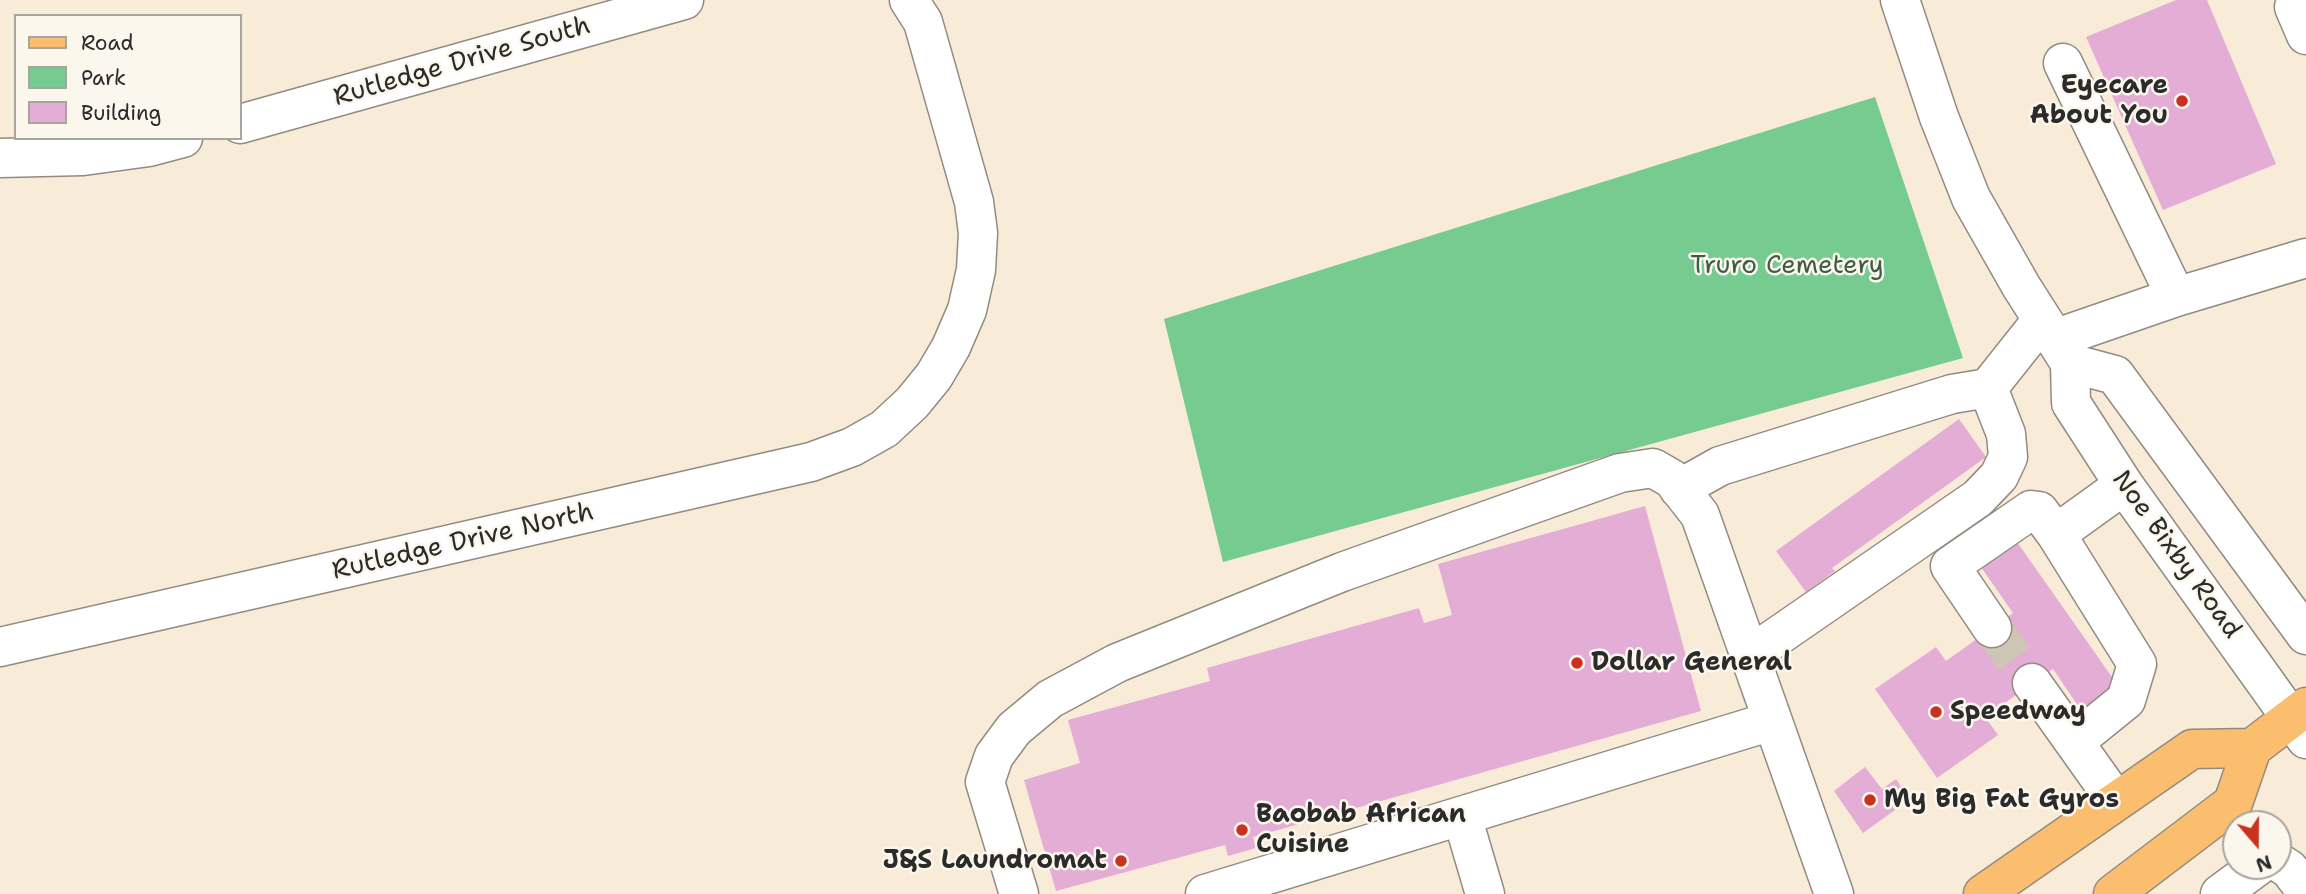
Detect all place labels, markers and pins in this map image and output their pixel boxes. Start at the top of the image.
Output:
place label: Eyecare About You [2030,70,2168,132]
marker: Eyecare About You [2174,93,2190,109]
place label: Dollar General [1591,647,1792,679]
marker: Dollar General [1569,655,1585,671]
place label: Speedway [1950,696,2086,728]
marker: Speedway [1928,704,1944,720]
place label: My Big Fat Gyros [1884,784,2119,816]
marker: My Big Fat Gyros [1862,792,1878,808]
place label: Baobab African Cuisine [1256,799,1466,860]
marker: Baobab African Cuisine [1234,822,1250,838]
place label: J&S Laundromat [883,845,1107,877]
marker: J&S Laundromat [1113,853,1129,869]

